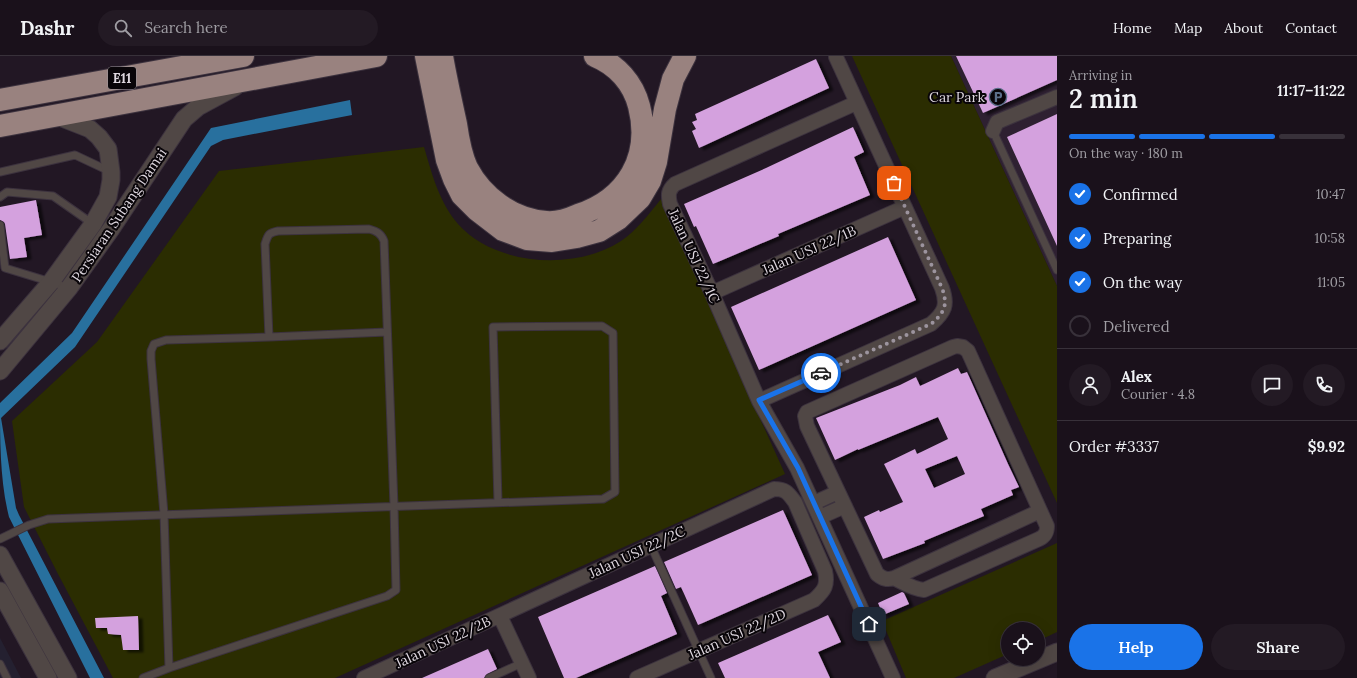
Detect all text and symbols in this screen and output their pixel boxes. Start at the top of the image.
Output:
search box [98,10,378,46]
text: Dashr [20,16,74,40]
icon: search [112,17,134,39]
text: Search here [144,18,228,37]
text: Home [1113,19,1152,37]
text: Map [1174,19,1202,37]
text: About [1224,19,1263,37]
text: Contact [1285,19,1337,37]
road number: E11 [108,67,136,89]
text: Arriving in [1069,67,1132,84]
text: 11:17–11:22 [1277,81,1345,100]
text: 2 min [1069,82,1138,115]
parking icon: Car Park [988,87,1008,107]
place label: Car Park [929,88,985,106]
street label: Persiaran Subang Damai [67,145,171,285]
text: On the way · 180 m [1069,145,1183,162]
pin [877,166,911,200]
icon: bag [883,172,905,194]
icon: check [1069,183,1091,205]
text: Confirmed [1103,185,1178,204]
text: 10:47 [1316,186,1345,203]
street label: Jalan USJ 22/1C [664,205,724,306]
street label: Jalan USJ 22/1B [758,221,859,279]
icon: check [1069,227,1091,249]
text: Preparing [1103,229,1171,248]
text: 10:58 [1315,230,1345,247]
icon: check [1069,271,1091,293]
text: On the way [1103,273,1182,292]
text: 11:05 [1317,274,1345,291]
text: Delivered [1103,317,1170,336]
courier [801,353,841,393]
icon: car [810,362,832,384]
button: person [1069,364,1111,406]
button: chat [1251,364,1293,406]
button: phone [1303,364,1345,406]
text: Alex [1121,367,1152,386]
text: Courier · 4.8 [1121,386,1195,403]
text: Order #3337 [1069,437,1159,456]
text: $9.92 [1308,437,1345,456]
street label: Jalan USJ 22/2C [585,522,688,583]
street label: Jalan USJ 22/2D [684,604,789,664]
pin [852,607,886,641]
street label: Jalan USJ 22/2B [391,612,494,672]
icon: home [858,613,880,635]
map controls [1001,622,1045,666]
button: locate [1001,622,1045,666]
button: Help [1069,624,1203,670]
button: Share [1211,624,1345,670]

